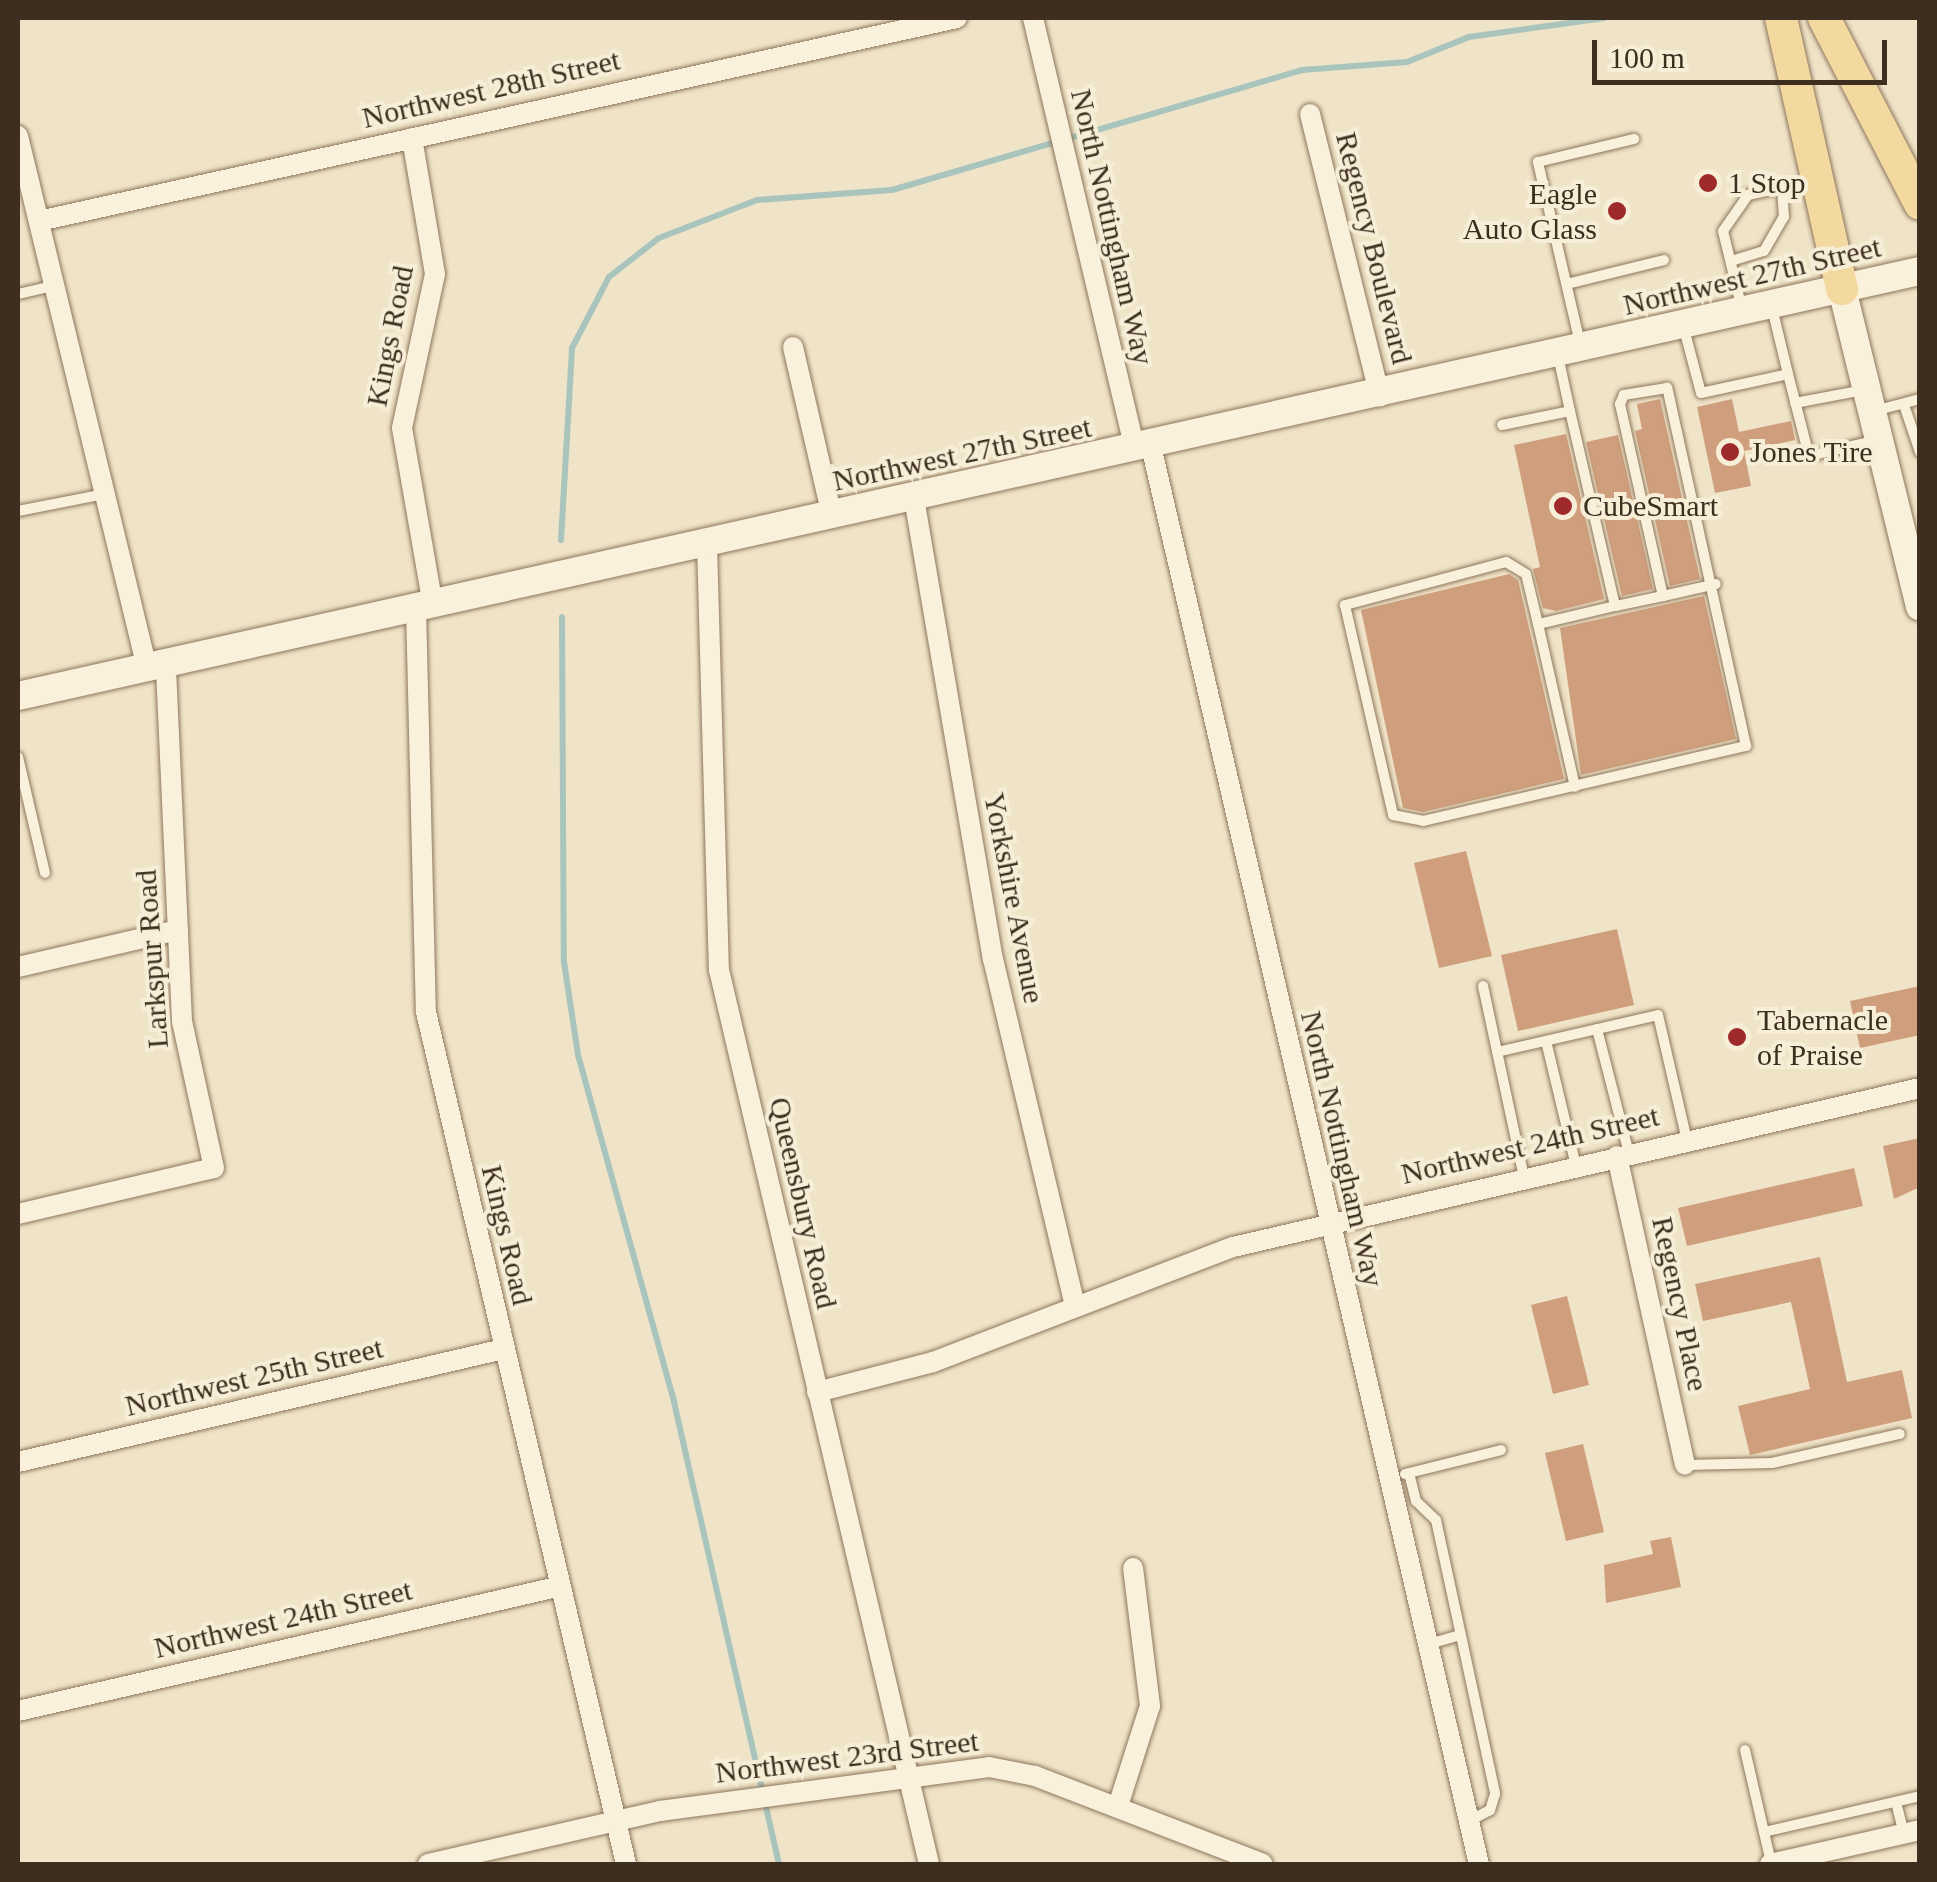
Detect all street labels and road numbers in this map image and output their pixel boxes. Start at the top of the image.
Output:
street label: Northwest 28th Street [359,42,623,136]
street label: North Nottingham Way [1063,85,1161,369]
street label: Regency Boulevard [1328,128,1420,368]
street label: Northwest 27th Street [1620,229,1884,323]
street label: Kings Road [359,263,421,409]
street label: Northwest 27th Street [829,409,1095,499]
street label: Yorkshire Avenue [976,789,1052,1007]
street label: Larkspur Road [128,868,176,1050]
street label: North Nottingham Way [1293,1007,1391,1291]
street label: Queensbury Road [761,1094,845,1312]
street label: Northwest 24th Street [1398,1098,1662,1192]
street label: Kings Road [473,1162,541,1308]
street label: Regency Place [1644,1213,1716,1395]
street label: Northwest 25th Street [122,1330,386,1424]
street label: Northwest 24th Street [151,1572,415,1666]
street label: Northwest 23rd Street [713,1723,981,1791]

